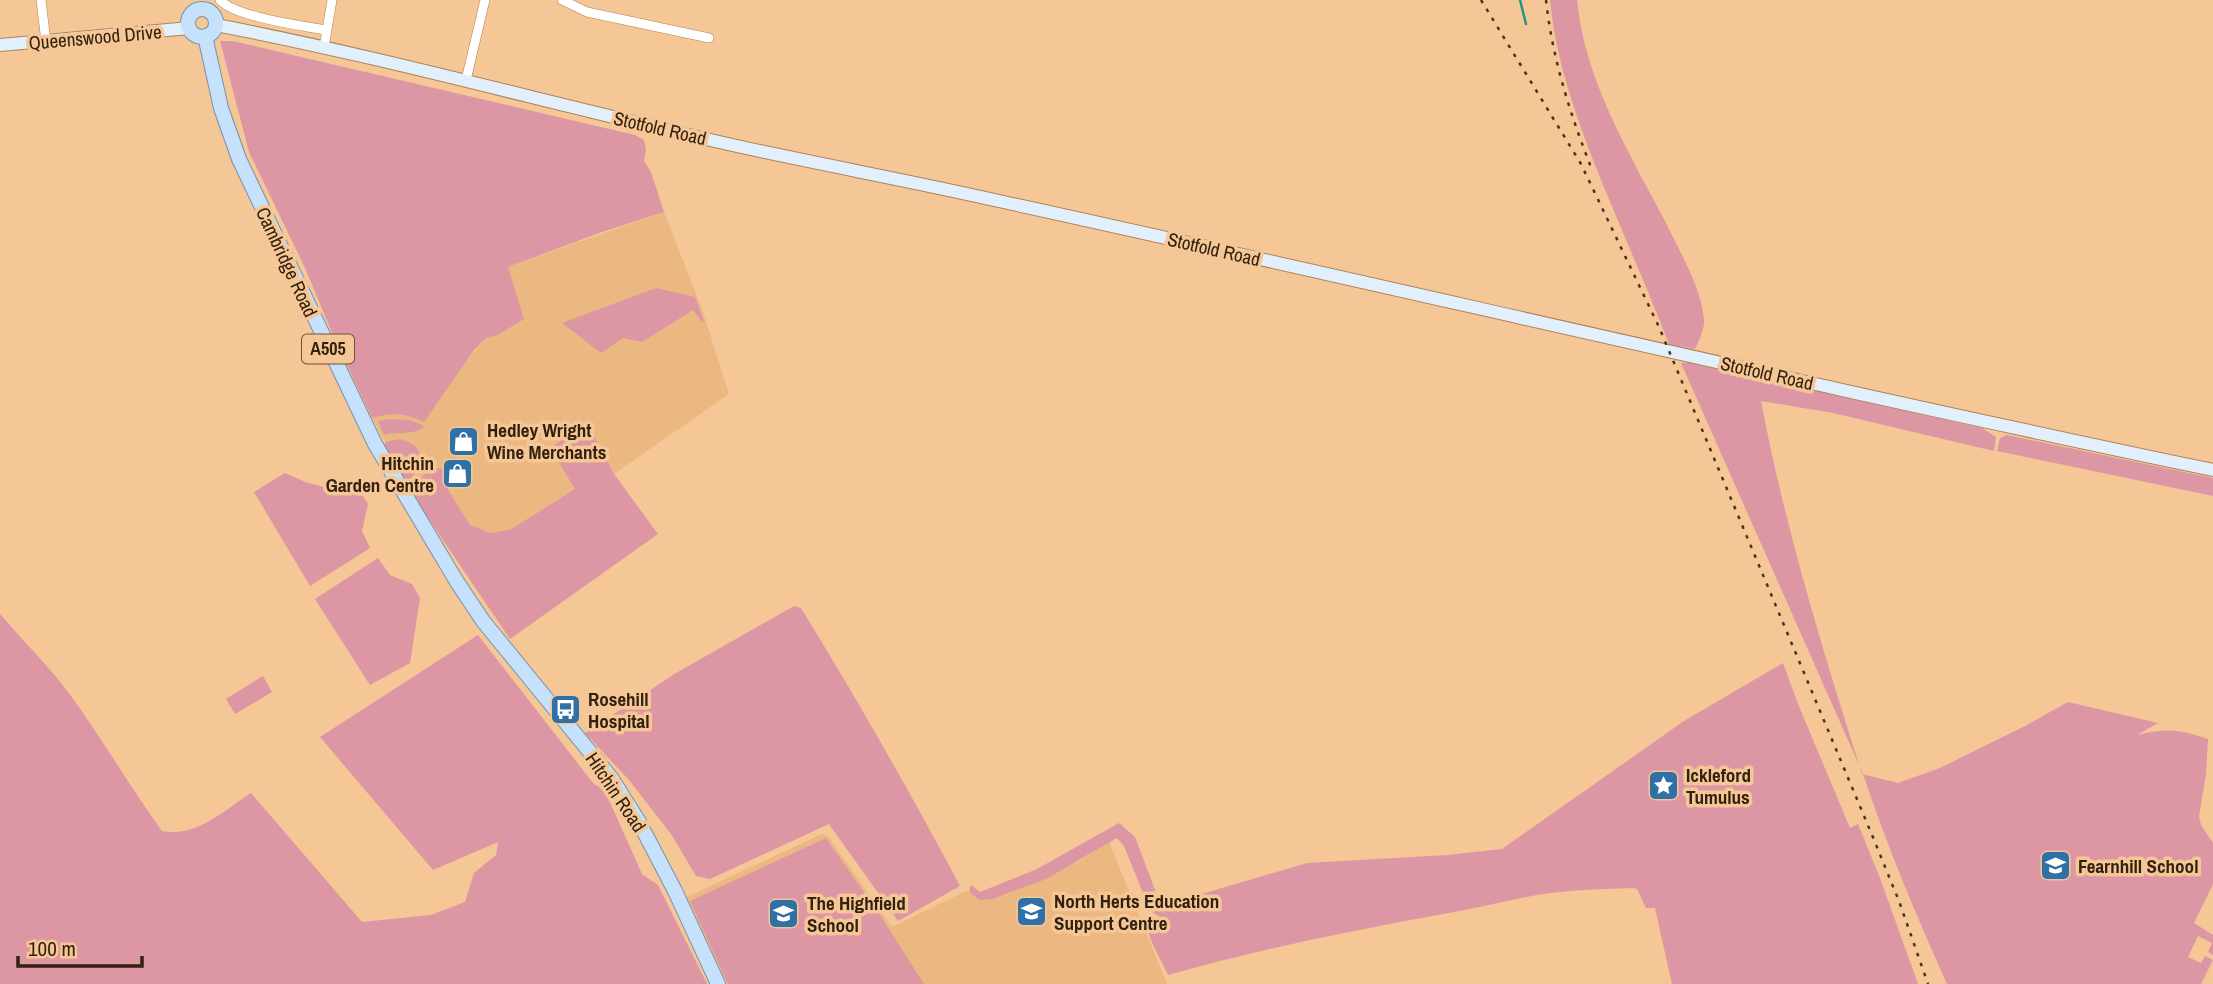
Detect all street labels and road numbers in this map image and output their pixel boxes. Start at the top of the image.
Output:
street label: Queenswood Drive [27,18,163,56]
street label: Stotfold Road [611,105,709,151]
street label: Cambridge Road [250,203,324,321]
street label: Stotfold Road [1165,226,1263,272]
road number: A505 [302,334,354,363]
street label: Stotfold Road [1718,350,1816,396]
street label: Hitchin Road [580,747,652,837]

